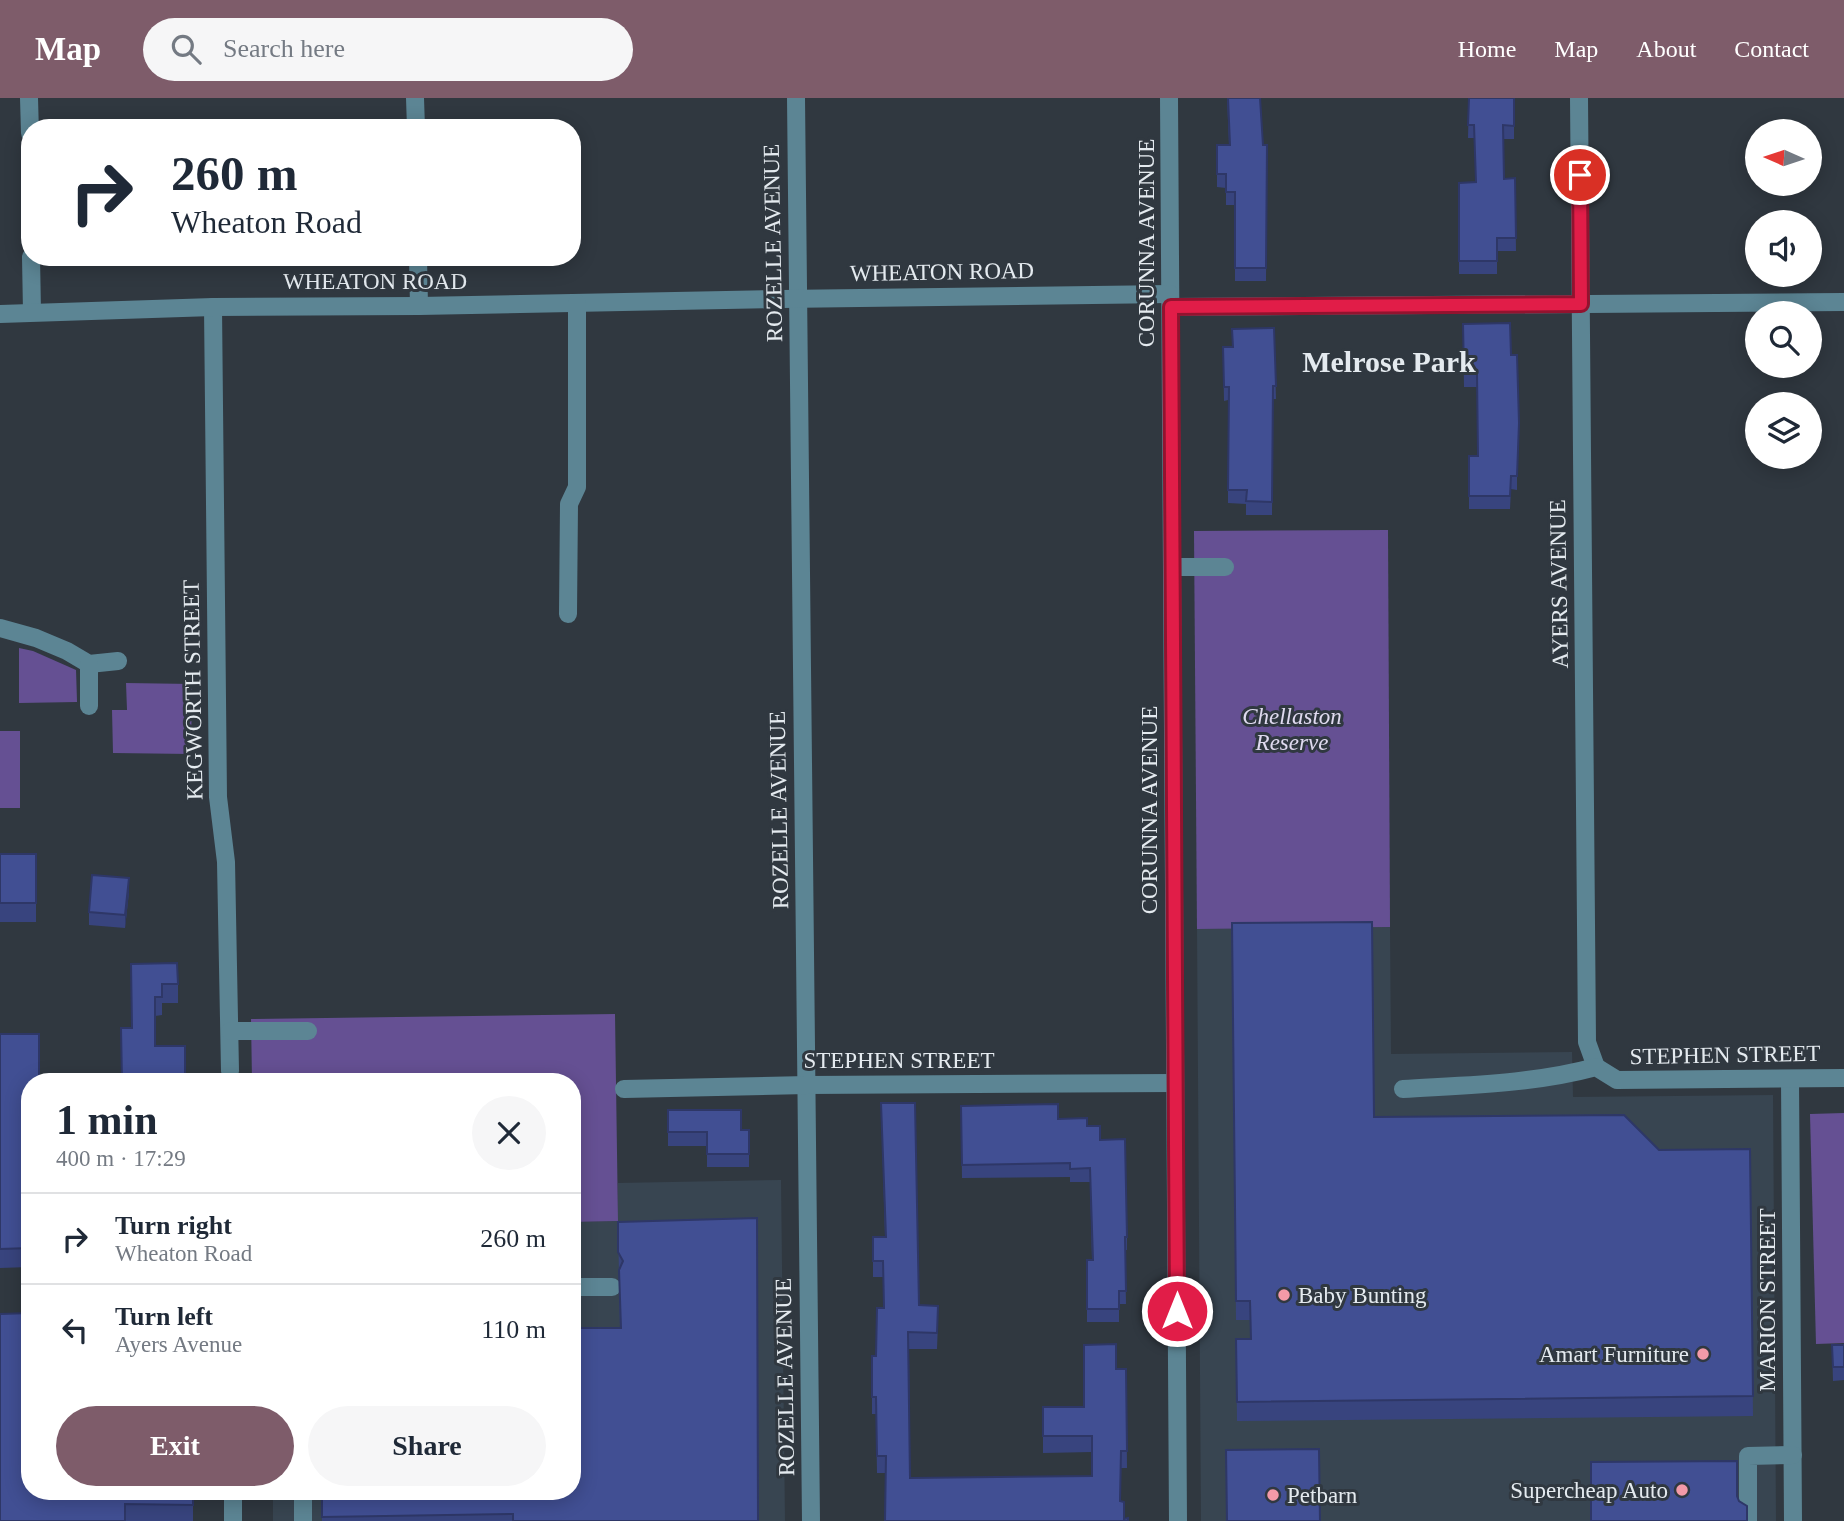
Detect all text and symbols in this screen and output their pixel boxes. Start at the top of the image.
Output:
search box [143,18,633,81]
icon: search [167,30,205,68]
text: Map [35,31,101,67]
text: Search here [223,34,345,63]
text: Home [1458,36,1516,62]
text: Map [1554,36,1598,62]
text: About [1636,36,1696,62]
text: Contact [1734,36,1809,62]
north arrow [1745,119,1822,196]
map controls [1745,119,1822,469]
street label: CORUNNA AVENUE [1134,139,1159,347]
street label: ROZELLE AVENUE [759,144,787,342]
pin [1550,145,1610,205]
text: 260 m [171,146,298,201]
icon: right [56,147,147,238]
icon: arrive [1561,156,1599,194]
text: Wheaton Road [171,204,362,240]
button: sound [1745,210,1822,287]
street label: WHEATON ROAD [850,258,1034,286]
street label: WHEATON ROAD [283,269,467,294]
button: search [1745,301,1822,378]
district label: Melrose Park [1302,345,1476,378]
button: layers [1745,392,1822,469]
street label: AYERS AVENUE [1545,499,1573,669]
street label: KEGWORTH STREET [179,580,207,800]
park label: Chellaston Reserve [1242,704,1342,755]
street label: CORUNNA AVENUE [1137,706,1162,914]
street label: ROZELLE AVENUE [765,711,793,909]
street label: STEPHEN STREET [1629,1041,1821,1069]
street label: STEPHEN STREET [803,1048,995,1073]
button: close [472,1096,546,1170]
text: 1 min [56,1097,158,1143]
text: 400 m · 17:29 [56,1146,186,1171]
street label: MARION STREET [1755,1208,1780,1392]
text: Turn right [115,1211,232,1240]
icon: right [56,1220,94,1258]
text: 260 m [480,1224,546,1253]
text: Wheaton Road [115,1241,252,1266]
position arrow [1140,1274,1214,1348]
street label: ROZELLE AVENUE [771,1278,799,1476]
place label: Baby Bunting [1298,1283,1427,1308]
marker: Baby Bunting [1276,1287,1292,1303]
text: Turn left [115,1302,213,1331]
icon: left [56,1311,94,1349]
text: 110 m [481,1315,546,1344]
text: Ayers Avenue [115,1332,242,1357]
place label: Amart Furniture [1539,1342,1689,1367]
marker: Amart Furniture [1695,1346,1711,1362]
button: Exit [56,1406,294,1486]
button: Share [308,1406,546,1486]
place label: Supercheap Auto [1510,1478,1668,1503]
marker: Supercheap Auto [1674,1482,1690,1498]
place label: Petbarn [1287,1483,1358,1508]
marker: Petbarn [1265,1487,1281,1503]

